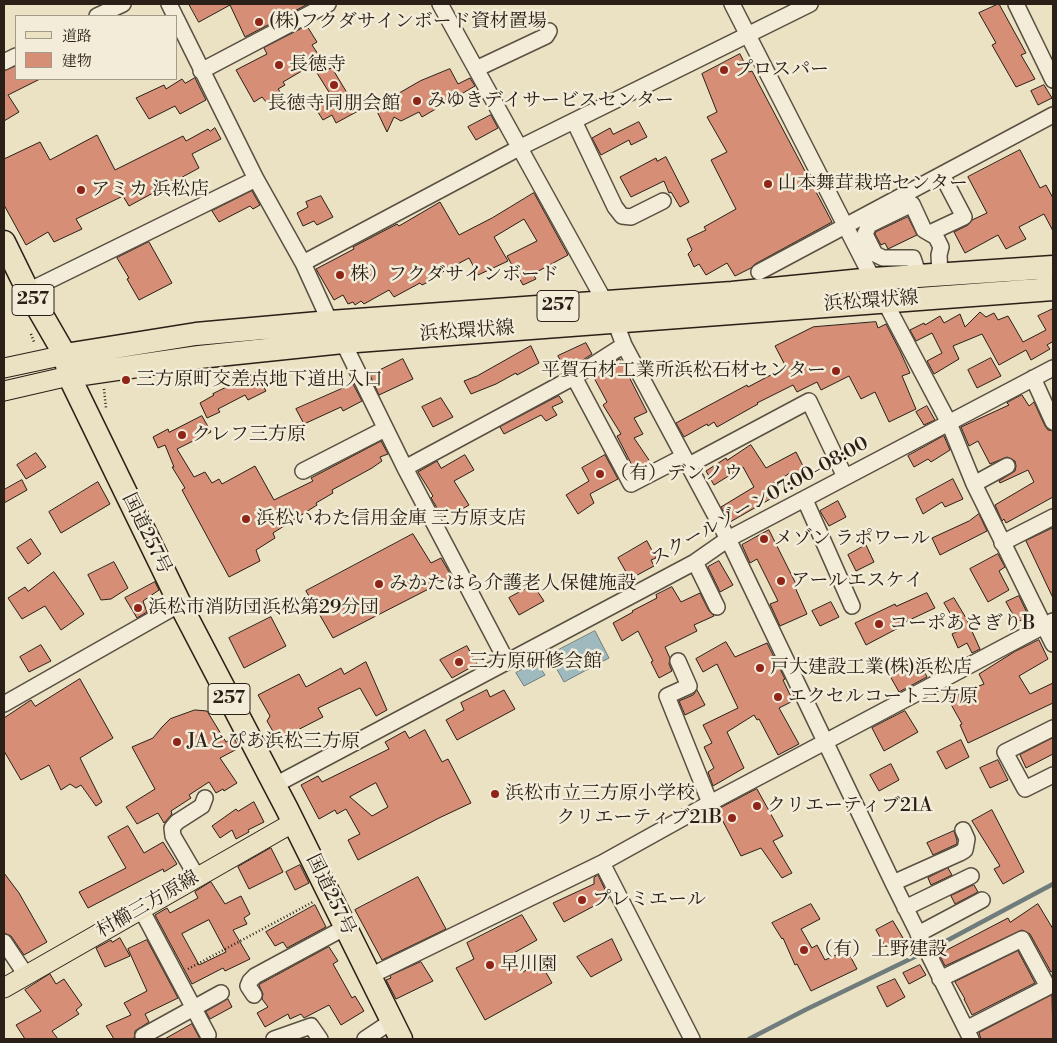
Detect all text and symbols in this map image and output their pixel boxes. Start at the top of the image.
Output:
place label: (株)フクダサインボード資材置場 [269,11,547,33]
legend [15,15,178,80]
marker: (株)フクダサインボード資材置場 [253,16,265,28]
text: 道路 [62,27,92,46]
text: 建物 [62,52,92,71]
place label: 長徳寺 [289,54,346,76]
marker: 長徳寺 [273,59,285,71]
place label: プロスパー [734,59,829,81]
marker: プロスパー [718,64,730,76]
marker: 長徳寺同朋会館 [328,79,340,91]
place label: みゆきデイサービスセンター [427,90,674,112]
place label: 長徳寺同朋会館 [268,93,400,115]
marker: みゆきデイサービスセンター [411,95,423,107]
place label: 山本舞茸栽培センター [778,173,968,195]
marker: 山本舞茸栽培センター [762,178,774,190]
place label: アミカ 浜松店 [91,179,209,201]
marker: アミカ 浜松店 [75,184,87,196]
place label: 株）フクダサインボード [350,264,559,286]
marker: 株）フクダサインボード [334,269,346,281]
road number: 257 [12,284,54,316]
street label: 浜松環状線 [823,287,919,317]
road number: 257 [537,290,579,322]
street label: 浜松環状線 [419,317,515,347]
place label: 平賀石材工業所浜松石材センター [541,360,826,382]
marker: 平賀石材工業所浜松石材センター [830,365,842,377]
place label: 三方原町交差点地下道出入口 [136,369,383,391]
marker: 三方原町交差点地下道出入口 [120,374,132,386]
place label: クレフ三方原 [192,424,306,446]
marker: クレフ三方原 [176,429,188,441]
street label: スクールゾーン07:00-08:00 [647,432,873,572]
place label: （有）デンノウ [610,463,743,485]
marker: （有）デンノウ [594,468,606,480]
street label: 国道257号 [117,490,175,578]
place label: 浜松いわた信用金庫 三方原支店 [256,508,526,530]
marker: 浜松いわた信用金庫 三方原支店 [240,513,252,525]
place label: メゾン ラポワール [774,528,930,550]
marker: メゾン ラポワール [758,533,770,545]
place label: アールエスケイ [791,570,923,592]
place label: みかたはら介護老人保健施設 [389,573,636,595]
marker: アールエスケイ [775,575,787,587]
marker: みかたはら介護老人保健施設 [373,578,385,590]
place label: 浜松市消防団浜松第29分団 [148,597,379,619]
marker: 浜松市消防団浜松第29分団 [132,602,144,614]
place label: コーポあさぎりB [889,613,1035,635]
marker: コーポあさぎりB [873,618,885,630]
place label: 三方原研修会館 [469,651,602,673]
marker: 三方原研修会館 [453,656,465,668]
place label: 戸大建設工業(株)浜松店 [770,657,972,679]
marker: 戸大建設工業(株)浜松店 [754,662,766,674]
road number: 257 [208,684,250,714]
place label: エクセルコート三方原 [788,686,978,708]
marker: エクセルコート三方原 [772,691,784,703]
place label: JAとぴあ浜松三方原 [187,731,360,753]
marker: JAとぴあ浜松三方原 [171,736,183,748]
place label: 浜松市立三方原小学校 [505,783,695,805]
marker: 浜松市立三方原小学校 [489,788,501,800]
place label: クリエーティブ21A [767,795,932,817]
marker: クリエーティブ21A [751,800,763,812]
place label: クリエーティブ21B [556,807,722,829]
marker: クリエーティブ21B [726,812,738,824]
street label: 国道257号 [301,851,359,939]
street label: 村櫛三方原線 [93,867,203,943]
place label: プレミエール [592,889,706,911]
marker: プレミエール [576,894,588,906]
place label: （有）上野建設 [814,939,947,961]
marker: （有）上野建設 [798,944,810,956]
place label: 早川園 [500,954,557,976]
marker: 早川園 [484,959,496,971]

